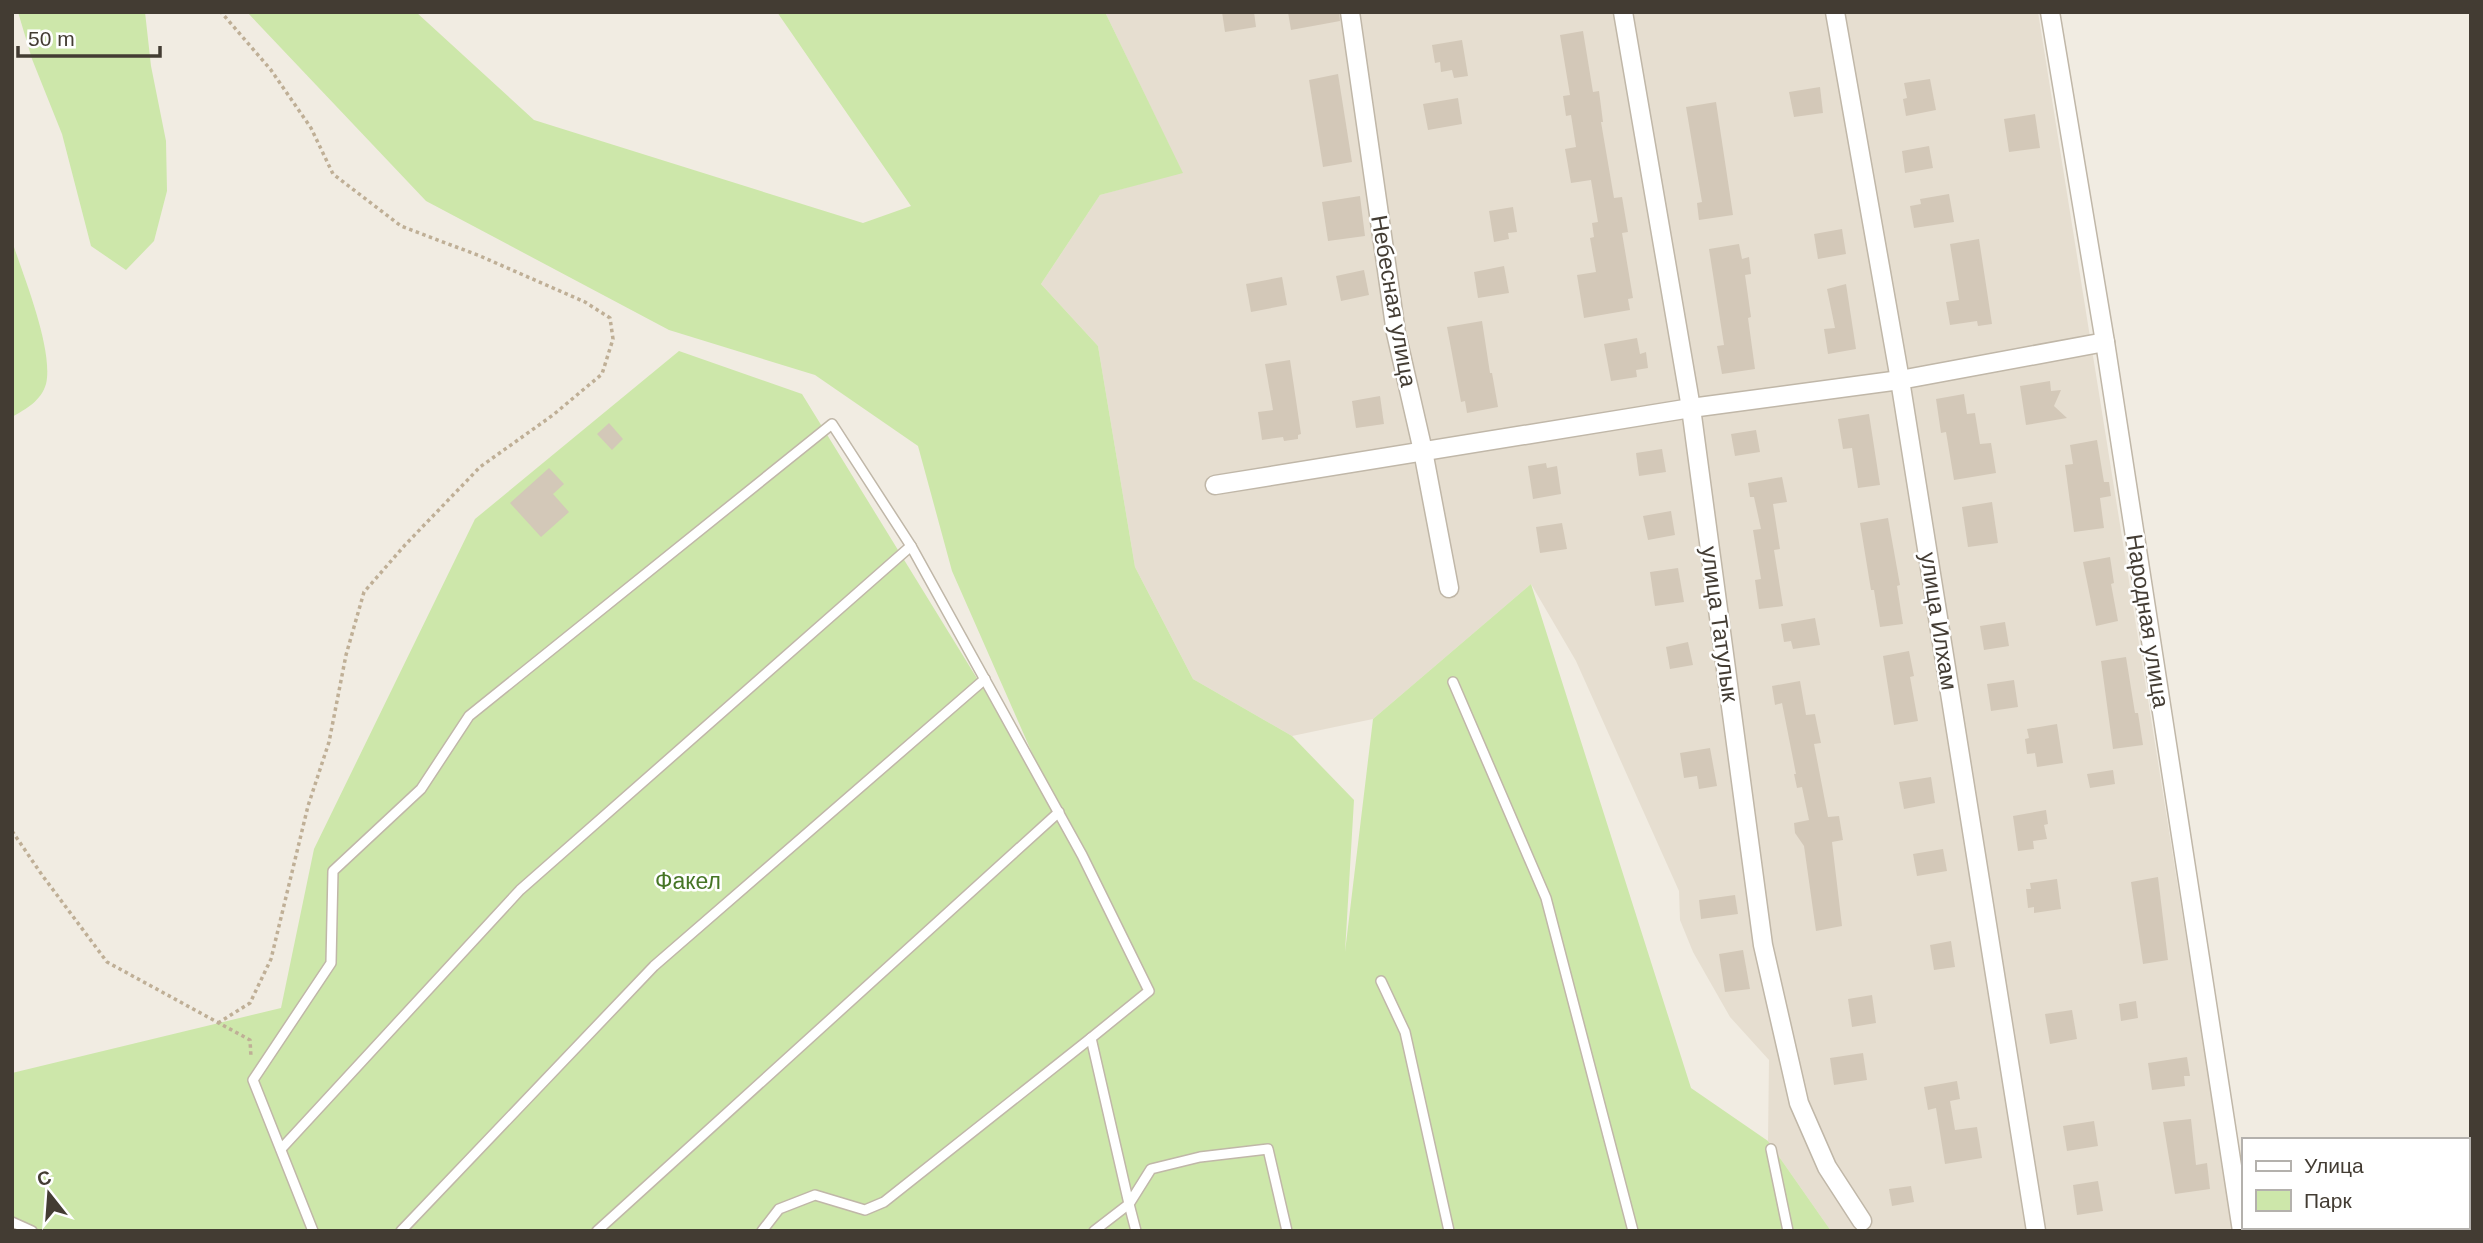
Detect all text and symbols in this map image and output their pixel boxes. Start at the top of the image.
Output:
scale bar [18,14,159,58]
text: 50 m [28,27,75,50]
street label: Небесная улица [1366,213,1422,389]
street label: Народная улица [2121,532,2175,710]
street label: улица Татулык [1696,545,1744,704]
street label: улица Илхам [1915,550,1963,692]
park label: Факел [655,868,721,894]
legend [2242,1138,2469,1229]
text: Улица [2304,1154,2364,1177]
north arrow [14,1159,84,1229]
text: С [35,1166,54,1190]
text: Парк [2304,1189,2352,1212]

